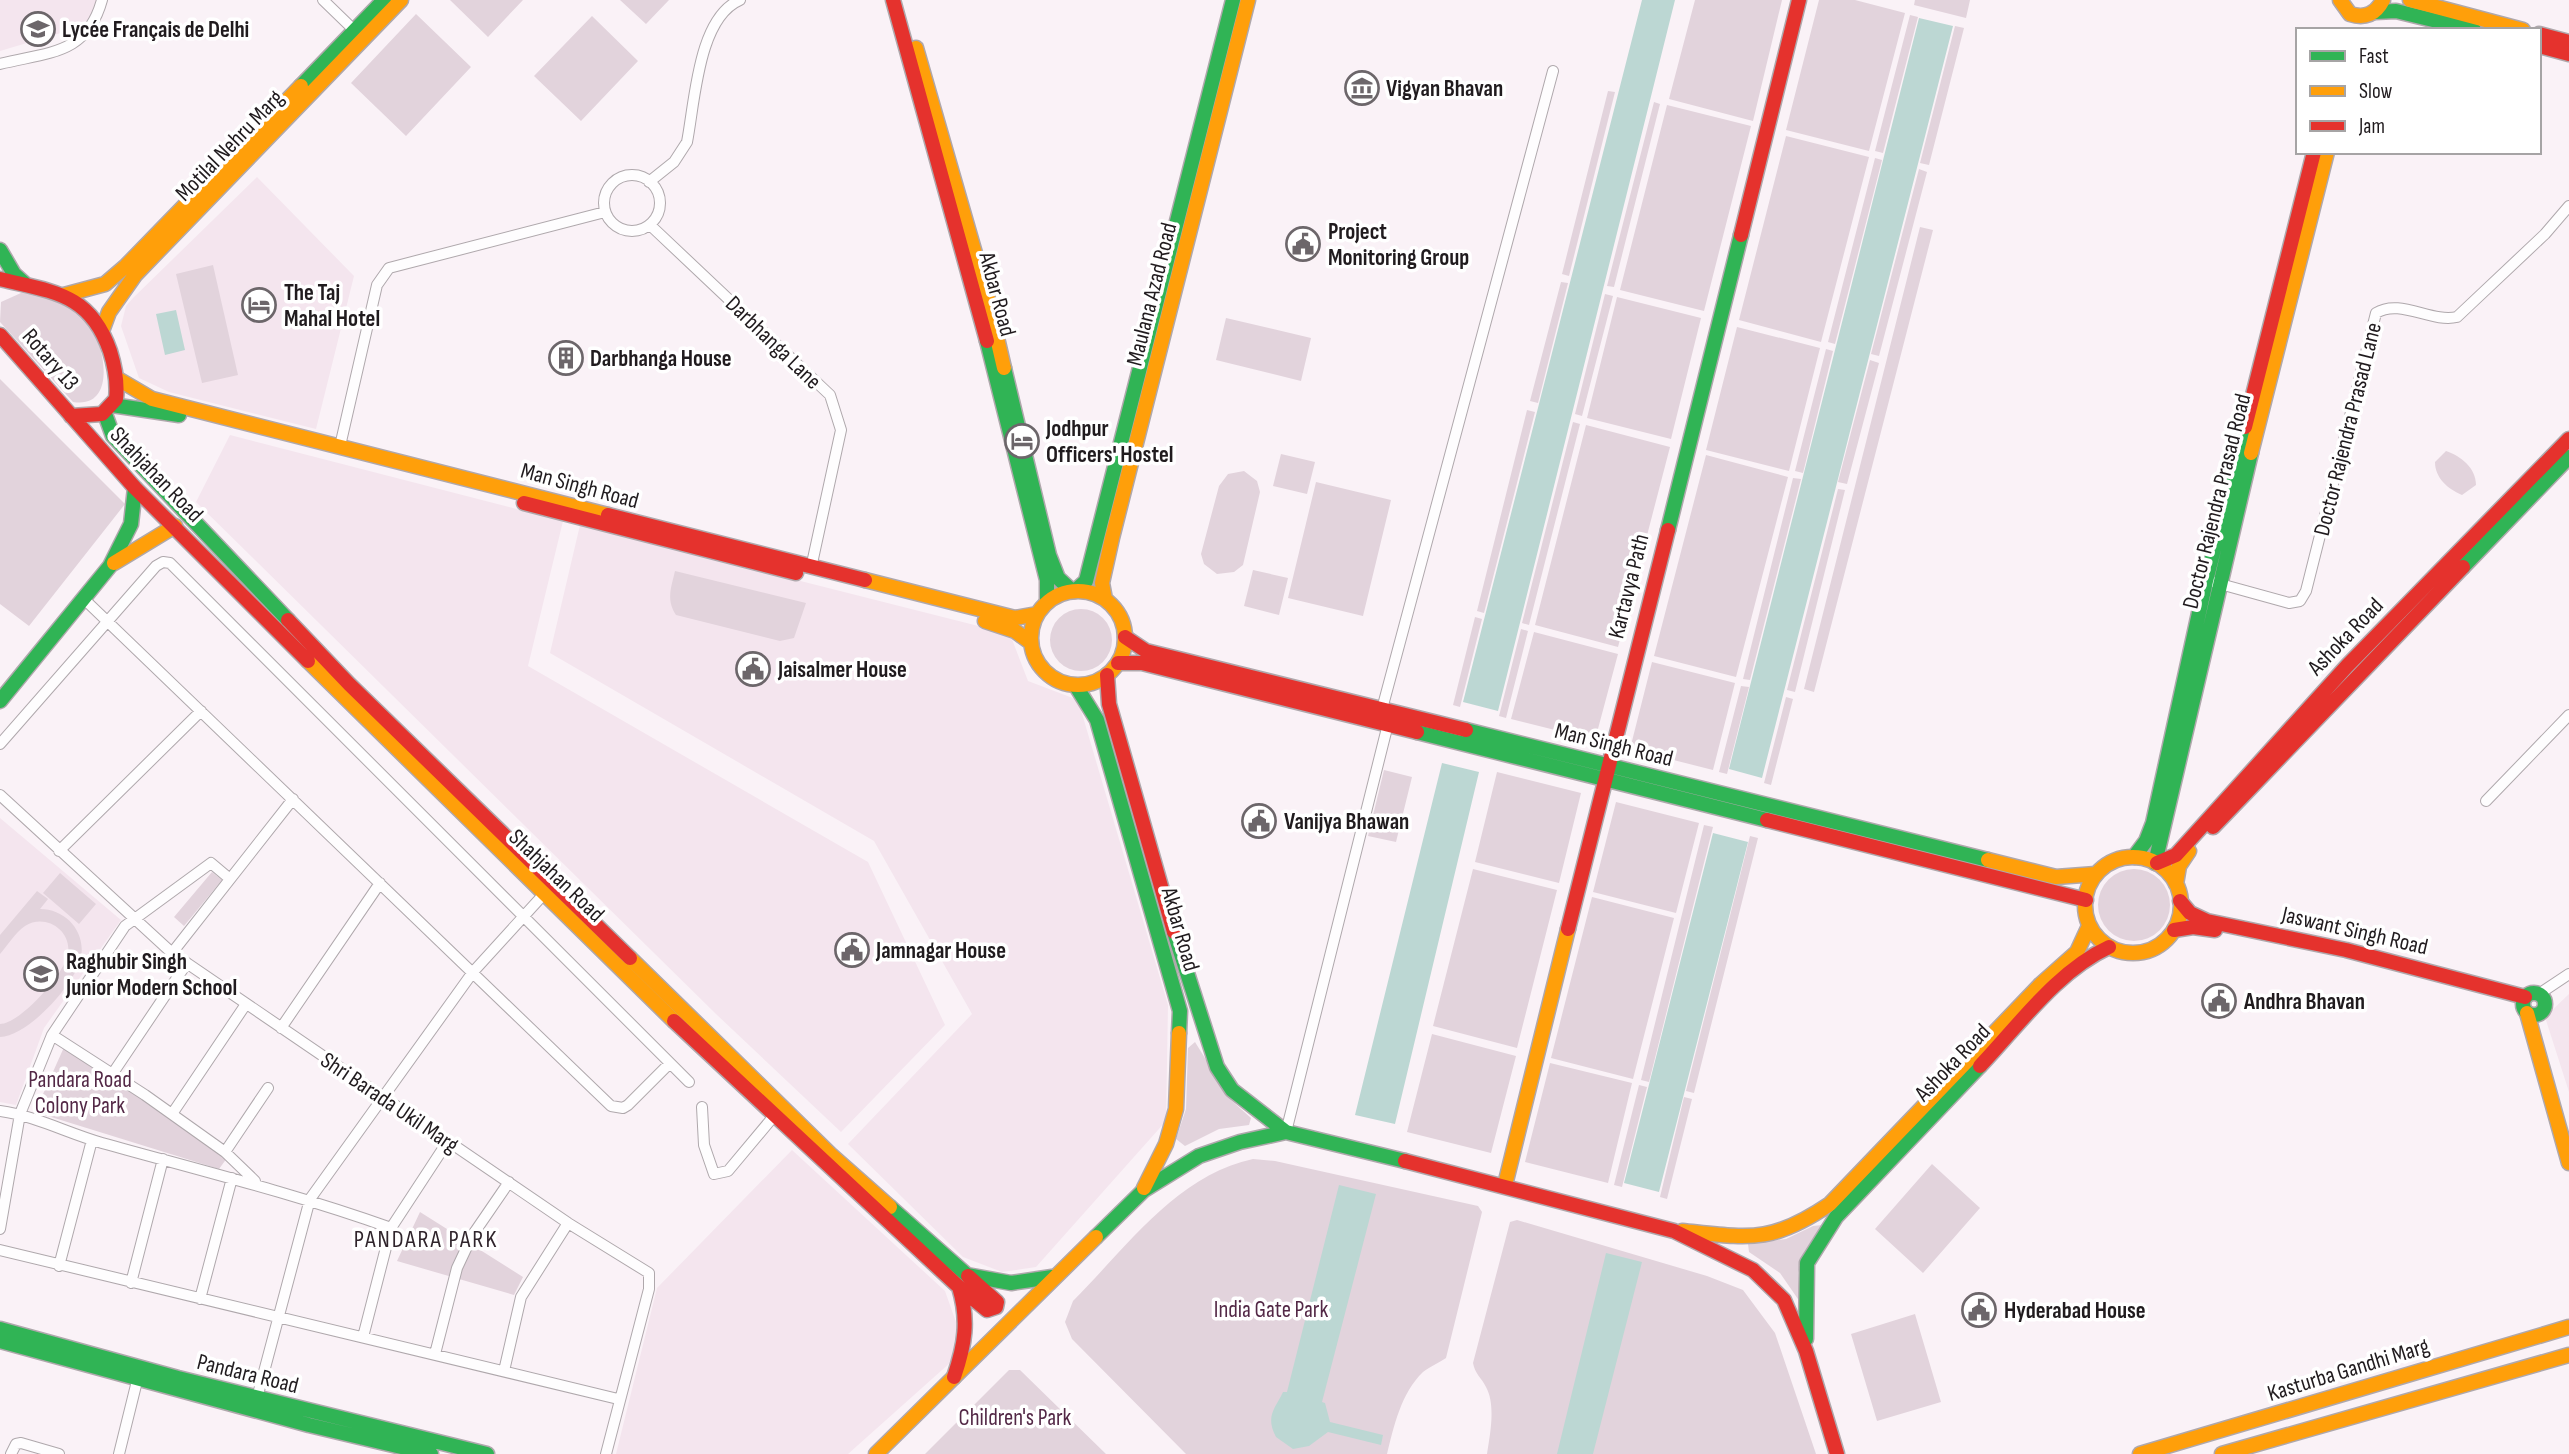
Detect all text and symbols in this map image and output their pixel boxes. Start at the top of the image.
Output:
school or university icon: Lycée Français de Delhi [19,10,57,48]
place label: Lycée Français de Delhi [62,16,249,44]
legend [2296,28,2541,154]
text: Fast [2359,44,2389,69]
museum icon: Vigyan Bhavan [1343,69,1381,107]
place label: Vigyan Bhavan [1386,75,1503,103]
text: Slow [2359,79,2393,104]
street label: Motilal Nehru Marg [170,84,290,207]
text: Jam [2358,114,2385,139]
place label: Project Monitoring Group [1328,218,1469,272]
street label: Maulana Azad Road [1121,220,1183,369]
public building icon: Project Monitoring Group [1284,225,1322,263]
street label: Akbar Road [972,248,1022,339]
place label: The Taj Mahal Hotel [284,279,380,333]
hotel icon: The Taj Mahal Hotel [240,286,278,324]
street label: Darbhanga Lane [720,290,827,395]
street label: Doctor Rajendra Prasad Lane [2308,320,2388,539]
street label: Rotary 13 [16,323,85,396]
building icon: Darbhanga House [547,339,585,377]
place label: Darbhanga House [590,345,732,373]
street label: Doctor Rajendra Prasad Road [2177,391,2257,612]
place label: Jodhpur Officers' Hostel [1045,415,1173,469]
street label: Shahjahan Road [104,421,209,528]
hotel icon: Jodhpur Officers' Hostel [1003,422,1041,460]
street label: Man Singh Road [518,457,642,515]
street label: Kartavya Path [1602,531,1655,641]
street label: Ashoka Road [2301,592,2390,682]
public building icon: Jaisalmer House [734,650,772,688]
place label: Jaisalmer House [777,656,907,684]
street label: Man Singh Road [1552,717,1676,773]
public building icon: Vanijya Bhawan [1240,802,1278,840]
place label: Vanijya Bhawan [1284,808,1409,836]
street label: Shahjahan Road [503,823,610,928]
street label: Akbar Road [1154,883,1205,974]
street label: Jaswant Singh Road [2278,900,2430,961]
public building icon: Jamnagar House [833,931,871,969]
place label: Jamnagar House [875,937,1006,965]
place label: Raghubir Singh Junior Modern School [65,948,237,1002]
school or university icon: Raghubir Singh Junior Modern School [22,955,60,993]
public building icon: Andhra Bhavan [2200,982,2238,1020]
place label: Andhra Bhavan [2243,988,2365,1016]
street label: Ashoka Road [1908,1018,1997,1108]
street label: Shri Barada Ukil Marg [315,1046,464,1159]
park label: Pandara Road Colony Park [28,1066,132,1120]
district label: PANDARA PARK [354,1225,498,1254]
public building icon: Hyderabad House [1960,1291,1998,1329]
park label: India Gate Park [1214,1296,1328,1324]
place label: Hyderabad House [2004,1297,2146,1325]
street label: Kasturba Gandhi Marg [2264,1332,2433,1408]
street label: Pandara Road [194,1348,301,1400]
park label: Children's Park [959,1404,1072,1432]

